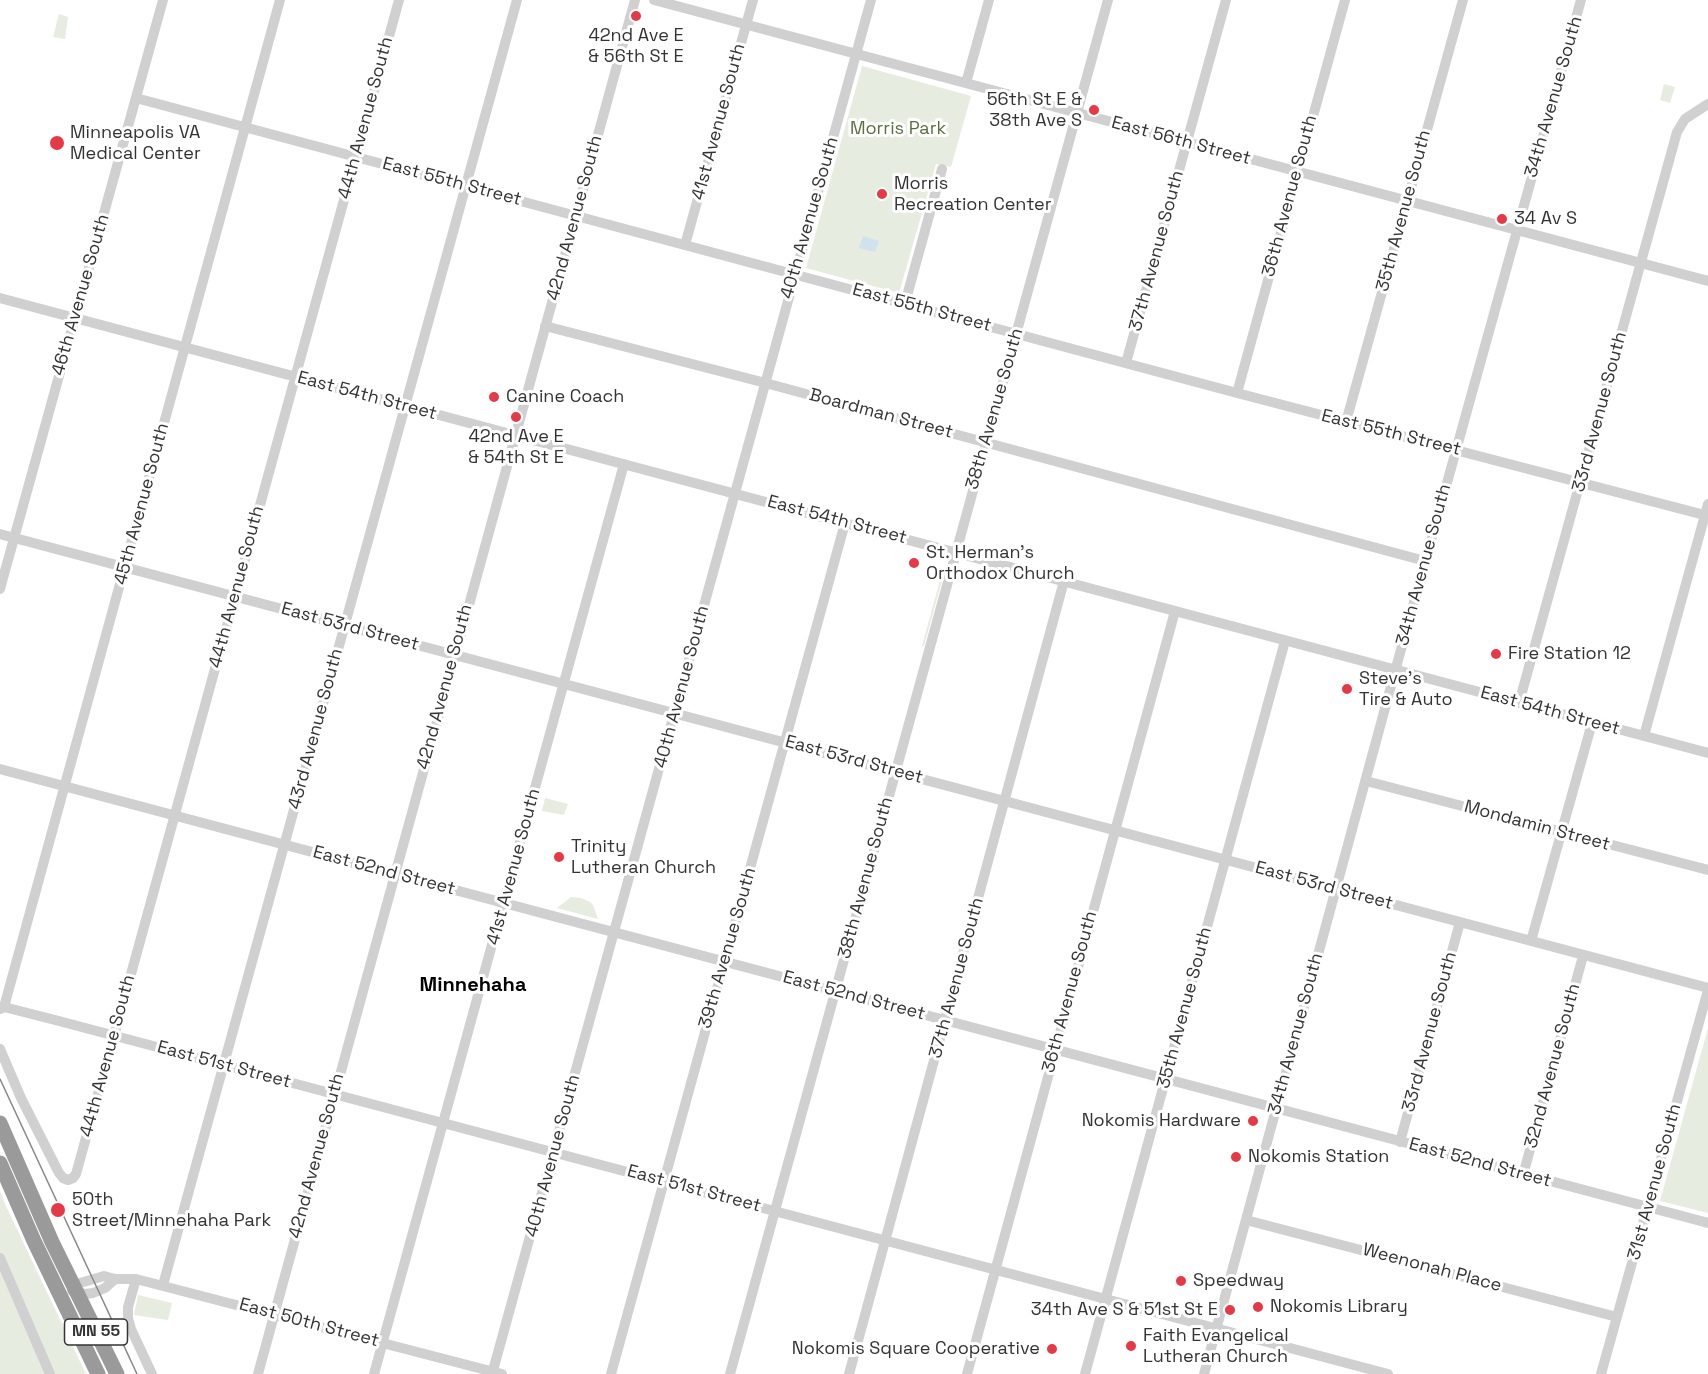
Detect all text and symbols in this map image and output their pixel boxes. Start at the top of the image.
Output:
marker: 42nd Ave E & 56th St E [629,9,643,23]
street label: 34th Avenue South [1521,14,1587,180]
place label: 42nd Ave E & 56th St E [588,25,684,68]
street label: 44th Avenue South [334,34,398,202]
street label: 41st Avenue South [688,41,750,203]
place label: 56th St E & 38th Ave S [987,89,1082,132]
marker: 56th St E & 38th Ave S [1087,103,1101,117]
street label: East 56th Street [1109,112,1253,170]
street label: 36th Avenue South [1258,113,1322,279]
park label: Morris Park [850,118,946,140]
place label: Minneapolis VA Medical Center [70,122,201,164]
street label: 35th Avenue South [1372,128,1436,294]
street label: 42nd Avenue South [543,133,607,303]
marker: Minneapolis VA Medical Center [48,134,66,152]
street label: 40th Avenue South [777,135,843,301]
street label: East 55th Street [380,153,524,211]
street label: 37th Avenue South [1125,168,1189,334]
place label: Morris Recreation Center [894,173,1052,216]
marker: Morris Recreation Center [875,187,889,201]
place label: 34 Av S [1514,208,1577,230]
street label: 46th Avenue South [48,212,114,378]
marker: 34 Av S [1495,212,1509,226]
street label: East 55th Street [850,279,994,337]
street label: 38th Avenue South [962,326,1028,492]
street label: 33rd Avenue South [1568,329,1632,495]
street label: East 54th Street [295,367,439,425]
street label: Boardman Street [807,384,955,444]
place label: Canine Coach [506,386,624,408]
marker: Canine Coach [487,390,501,404]
street label: East 55th Street [1319,405,1463,461]
marker: 42nd Ave E & 54th St E [509,410,523,424]
street label: 45th Avenue South [110,421,174,587]
place label: 42nd Ave E & 54th St E [468,426,564,468]
street label: 34th Avenue South [1392,482,1456,648]
street label: East 54th Street [765,491,909,549]
street label: 44th Avenue South [205,503,269,671]
place label: St. Herman's Orthodox Church [926,542,1074,584]
marker: St. Herman's Orthodox Church [907,556,921,570]
street label: East 53rd Street [279,598,421,656]
street label: 42nd Avenue South [413,602,477,772]
street label: 40th Avenue South [650,603,714,771]
place label: Fire Station 12 [1508,643,1631,665]
street label: 43rd Avenue South [284,646,348,812]
marker: Fire Station 12 [1489,647,1503,661]
place label: Steve's Tire & Auto [1359,668,1453,710]
marker: Steve's Tire & Auto [1340,682,1354,696]
street label: East 54th Street [1478,682,1622,740]
street label: East 53rd Street [783,731,925,789]
street label: 41st Avenue South [483,786,545,948]
street label: 38th Avenue South [834,795,898,961]
street label: Mondamin Street [1462,796,1612,856]
place label: Trinity Lutheran Church [571,836,716,878]
street label: East 52nd Street [311,842,457,900]
marker: Trinity Lutheran Church [552,850,566,864]
street label: East 53rd Street [1253,857,1395,915]
street label: 39th Avenue South [695,865,761,1031]
street label: 37th Avenue South [925,895,989,1061]
street label: 36th Avenue South [1038,909,1102,1075]
street label: 35th Avenue South [1153,925,1217,1091]
street label: 33rd Avenue South [1398,949,1462,1115]
street label: 34th Avenue South [1264,951,1328,1117]
street label: East 52nd Street [781,967,927,1025]
street label: 44th Avenue South [76,972,140,1140]
district label: Minnehaha [420,974,526,998]
street label: 32nd Avenue South [1521,981,1585,1151]
street label: East 51st Street [155,1037,293,1093]
street label: 42nd Avenue South [285,1071,349,1241]
street label: 40th Avenue South [521,1072,585,1240]
street label: 31st Avenue South [1624,1101,1686,1263]
place label: Nokomis Hardware [1082,1110,1241,1132]
marker: Nokomis Hardware [1246,1114,1260,1128]
street label: East 52nd Street [1407,1134,1553,1192]
place label: Nokomis Station [1248,1146,1389,1168]
marker: Nokomis Station [1229,1150,1243,1164]
street label: East 51st Street [625,1161,763,1217]
place label: 50th Street/Minnehaha Park [72,1189,271,1232]
marker: 50th Street/Minnehaha Park [49,1201,67,1219]
street label: Weenonah Place [1360,1239,1504,1297]
place label: Speedway [1193,1270,1284,1292]
marker: Speedway [1174,1274,1188,1288]
street label: East 50th Street [237,1294,381,1352]
place label: Nokomis Library [1270,1296,1408,1318]
place label: 34th Ave S & 51st St E [1031,1299,1218,1321]
marker: Nokomis Library [1251,1300,1265,1314]
marker: 34th Ave S & 51st St E [1223,1303,1237,1317]
road number: MN 55 [64,1319,128,1345]
place label: Faith Evangelical Lutheran Church [1143,1325,1289,1368]
place label: Nokomis Square Cooperative [792,1338,1040,1360]
marker: Faith Evangelical Lutheran Church [1124,1339,1138,1353]
marker: Nokomis Square Cooperative [1045,1342,1059,1356]

